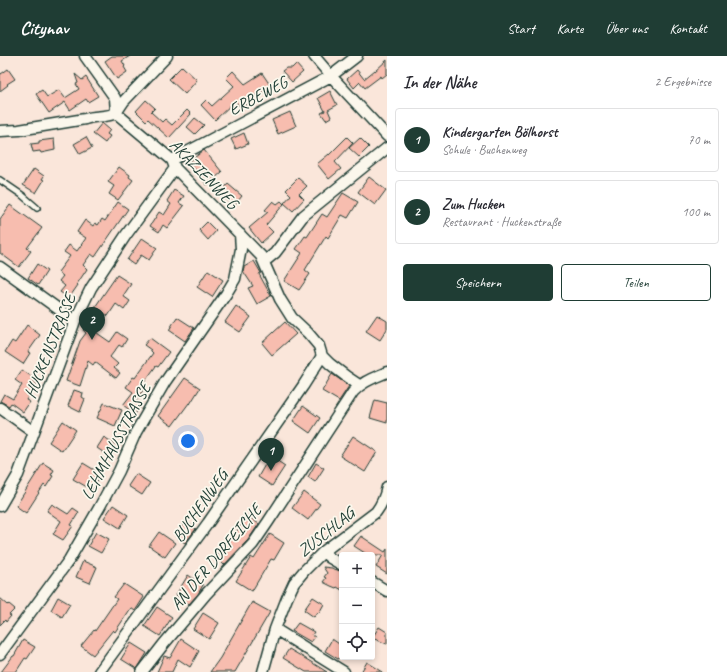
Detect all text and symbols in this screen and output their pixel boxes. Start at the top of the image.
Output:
text: Citynav [20,16,68,40]
text: Start [507,20,535,37]
text: Karte [557,20,583,37]
text: Über uns [605,20,647,37]
text: Kontakt [669,20,707,37]
street label: ERBEWEG [225,71,292,120]
text: In der Nähe [403,72,476,93]
text: 2 Ergebnisse [655,74,711,90]
text: Kindergarten Bölhorst [442,123,557,142]
text: 1 [414,132,420,148]
text: 70 m [688,132,710,148]
street label: AKAZIENWEG [165,134,244,215]
text: Schule · Buchenweg [442,142,526,158]
text: Zum Hucken [442,195,504,214]
text: 2 [414,204,420,220]
text: 100 m [682,204,710,220]
text: Restaurant · Huckenstraße [442,214,561,230]
button: Speichern [403,264,553,301]
button: Teilen [561,264,711,301]
street label: HUCKENSTRASSE [19,289,81,401]
pin: 2 [79,307,105,340]
street label: LEHMHAUSSTRASSE [76,377,157,503]
your location [178,431,198,451]
pin: 1 [258,438,284,471]
street label: BUCHENWEG [168,464,234,546]
street label: AN DER DORFEICHE [166,498,268,614]
street label: ZUSCHLAG [293,501,361,561]
map controls [339,552,375,660]
button: + [339,552,375,588]
button: − [339,588,375,624]
button: locate [339,624,375,660]

